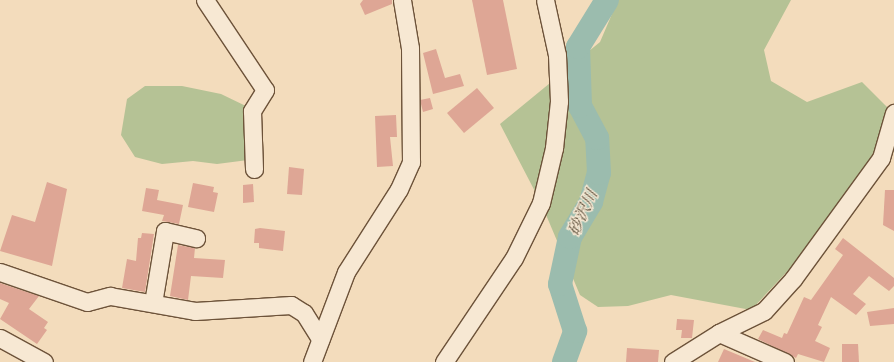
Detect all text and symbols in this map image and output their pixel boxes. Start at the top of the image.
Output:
water label: 砂沢川 [564,187,602,239]

